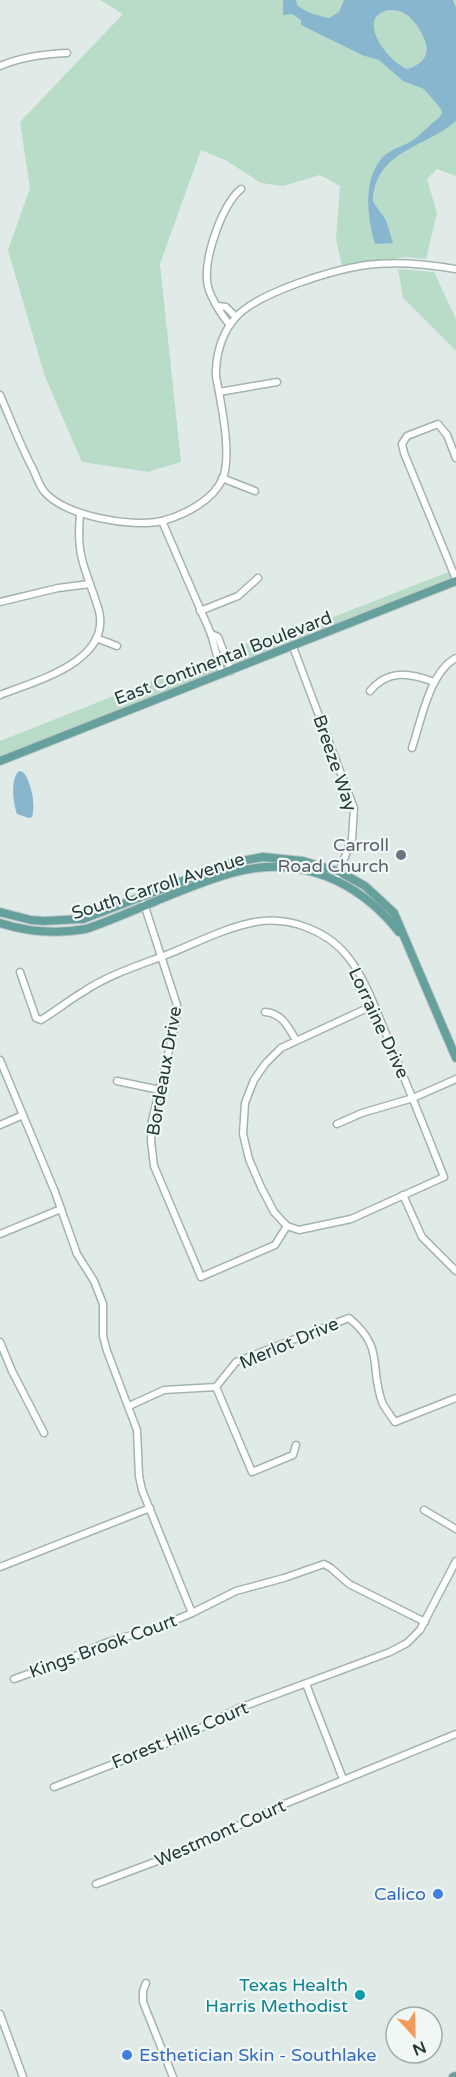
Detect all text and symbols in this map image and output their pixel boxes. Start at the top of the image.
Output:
street label: East Continental Boulevard [111,606,335,710]
street label: Breeze Way [308,712,362,814]
place label: Carroll Road Church [278,834,389,877]
street label: South Carroll Avenue [69,848,247,924]
marker: Carroll Road Church [394,848,408,862]
street label: Lorraine Drive [344,964,414,1082]
street label: Bordeaux Drive [142,1005,186,1137]
street label: Merlot Drive [236,1312,342,1374]
street label: Kings Brook Court [26,1609,180,1683]
street label: Forest Hills Court [108,1696,252,1774]
street label: Westmont Court [151,1794,289,1872]
place label: Calico [374,1883,426,1905]
marker: Calico [431,1887,445,1901]
place label: Texas Health Harris Methodist [205,1974,348,2017]
marker: Texas Health Harris Methodist [353,1988,367,2002]
north arrow [384,2005,444,2065]
text: N [410,2036,429,2060]
place label: Esthetician Skin - Southlake [139,2044,376,2066]
marker: Esthetician Skin - Southlake [120,2048,134,2062]

